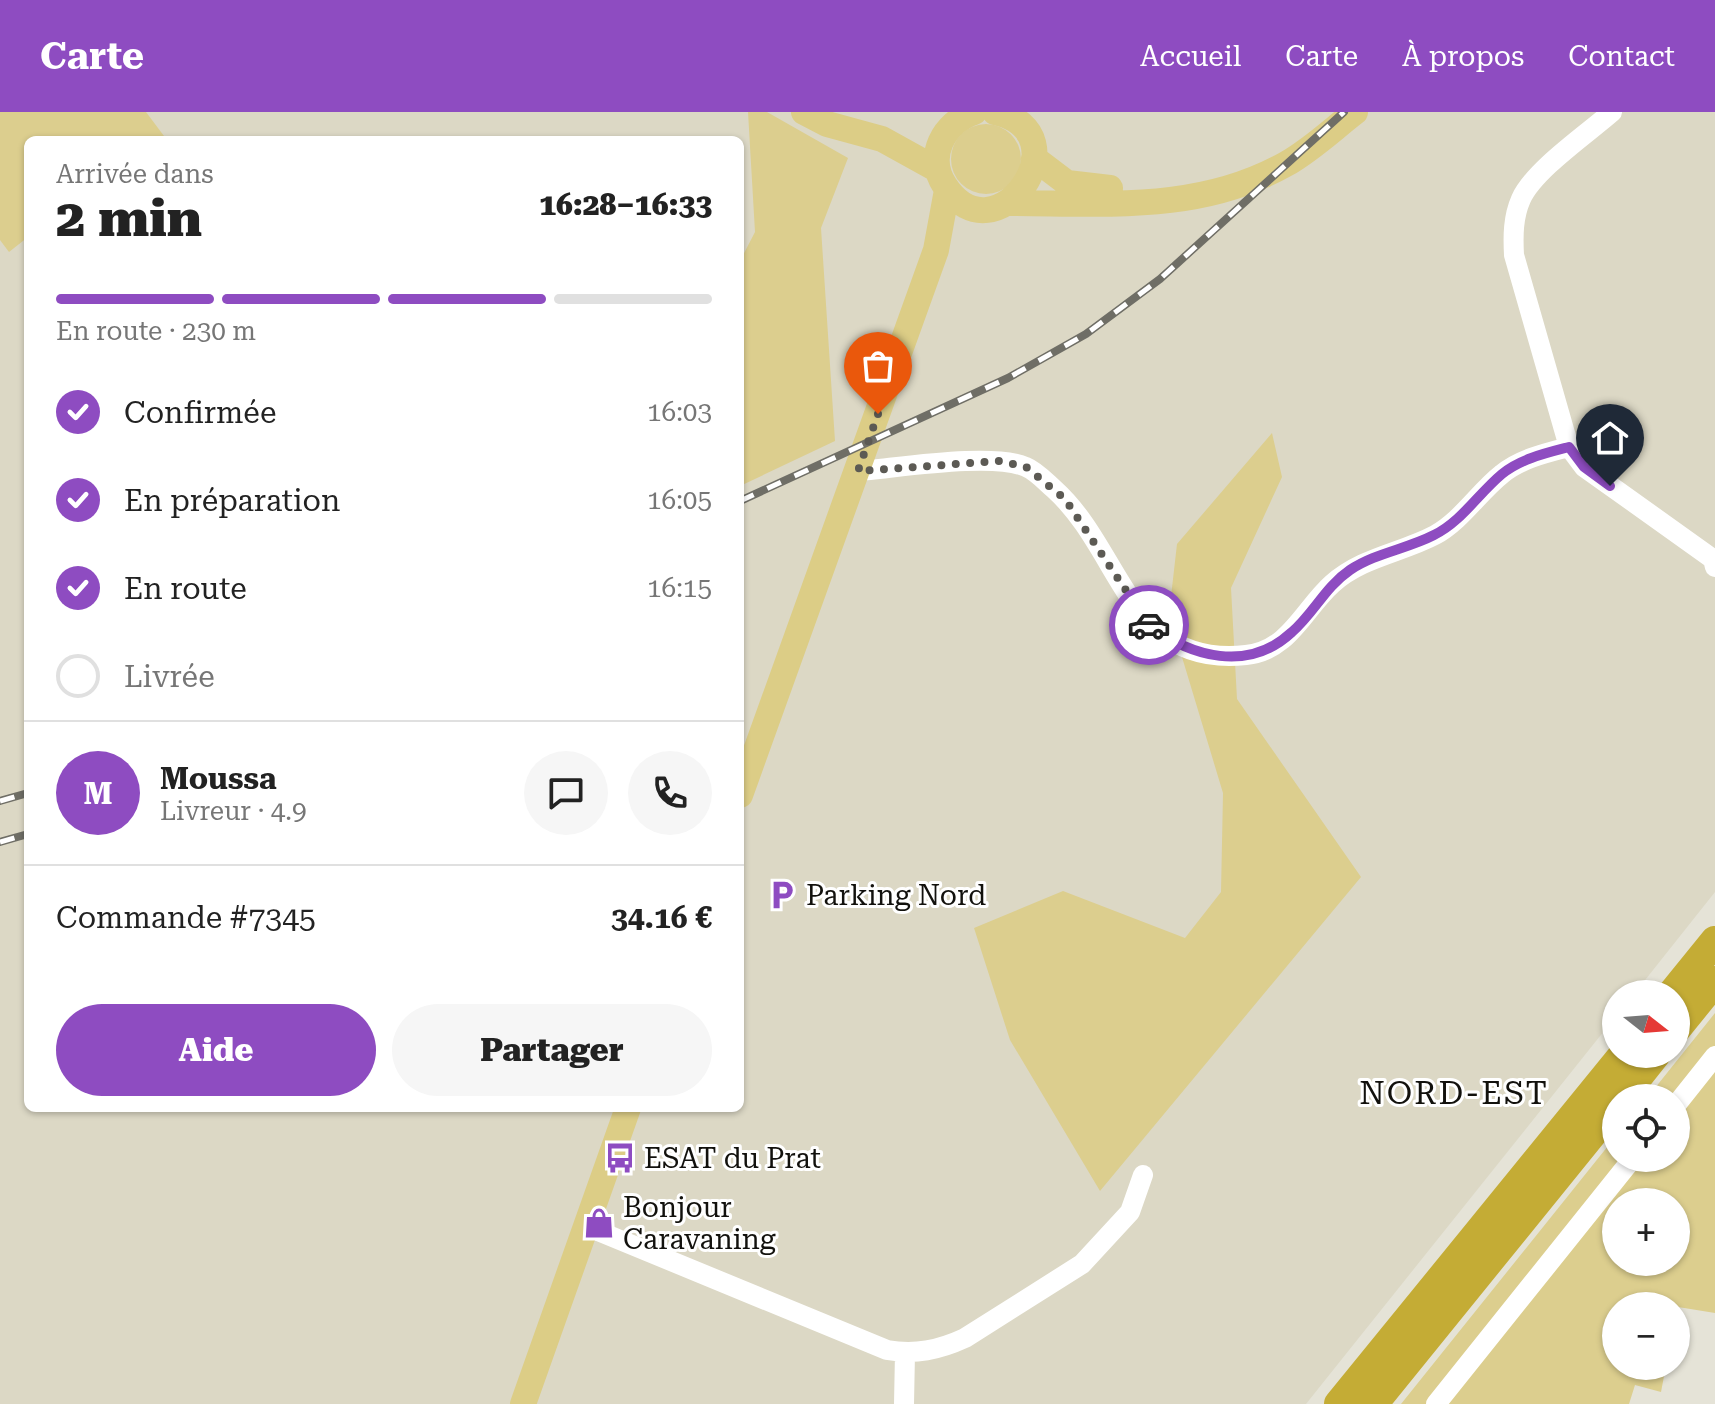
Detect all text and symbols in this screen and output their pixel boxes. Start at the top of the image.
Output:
text: Carte [40,34,144,78]
text: Accueil [1140,40,1241,73]
text: Carte [1285,40,1358,73]
text: À propos [1402,40,1524,73]
text: Contact [1568,40,1675,73]
text: Arrivée dans [56,159,214,189]
text: 16:28–16:33 [539,187,712,222]
text: 2 min [56,188,202,249]
text: En route · 230 m [56,316,256,346]
pin [844,332,912,414]
icon: bag [856,344,900,388]
icon: check [56,390,100,434]
text: Confirmée [124,395,276,430]
text: 16:03 [647,397,712,427]
pin [1576,404,1644,486]
icon: home [1588,416,1632,460]
icon: check [56,478,100,522]
text: En préparation [124,483,340,518]
text: 16:05 [647,485,712,515]
icon: check [56,566,100,610]
text: En route [124,571,247,606]
text: 16:15 [647,573,712,603]
courier [1109,585,1189,665]
icon: car [1127,603,1171,647]
text: Livrée [124,659,215,694]
button: chat [524,751,608,835]
button: phone [628,751,712,835]
text: Moussa [160,761,277,796]
text: M [84,776,112,811]
text: Livreur · 4.9 [160,796,307,826]
parking icon: Parking Nord [765,878,799,912]
place label: Parking Nord [806,879,986,912]
text: Commande #7345 [56,900,316,935]
text: 34.16 € [611,900,712,935]
north arrow [1602,980,1690,1068]
map controls [1602,980,1690,1380]
button: Aide [56,1004,376,1096]
button: Partager [392,1004,712,1096]
district label: NORD-EST [1359,1074,1549,1112]
button: locate [1602,1084,1690,1172]
bus stop icon: ESAT du Prat [603,1141,637,1175]
place label: ESAT du Prat [644,1142,821,1175]
button: + [1602,1188,1690,1276]
place label: Bonjour Caravaning [623,1191,776,1256]
shop icon: Bonjour Caravaning [582,1206,616,1240]
button: − [1602,1292,1690,1380]

